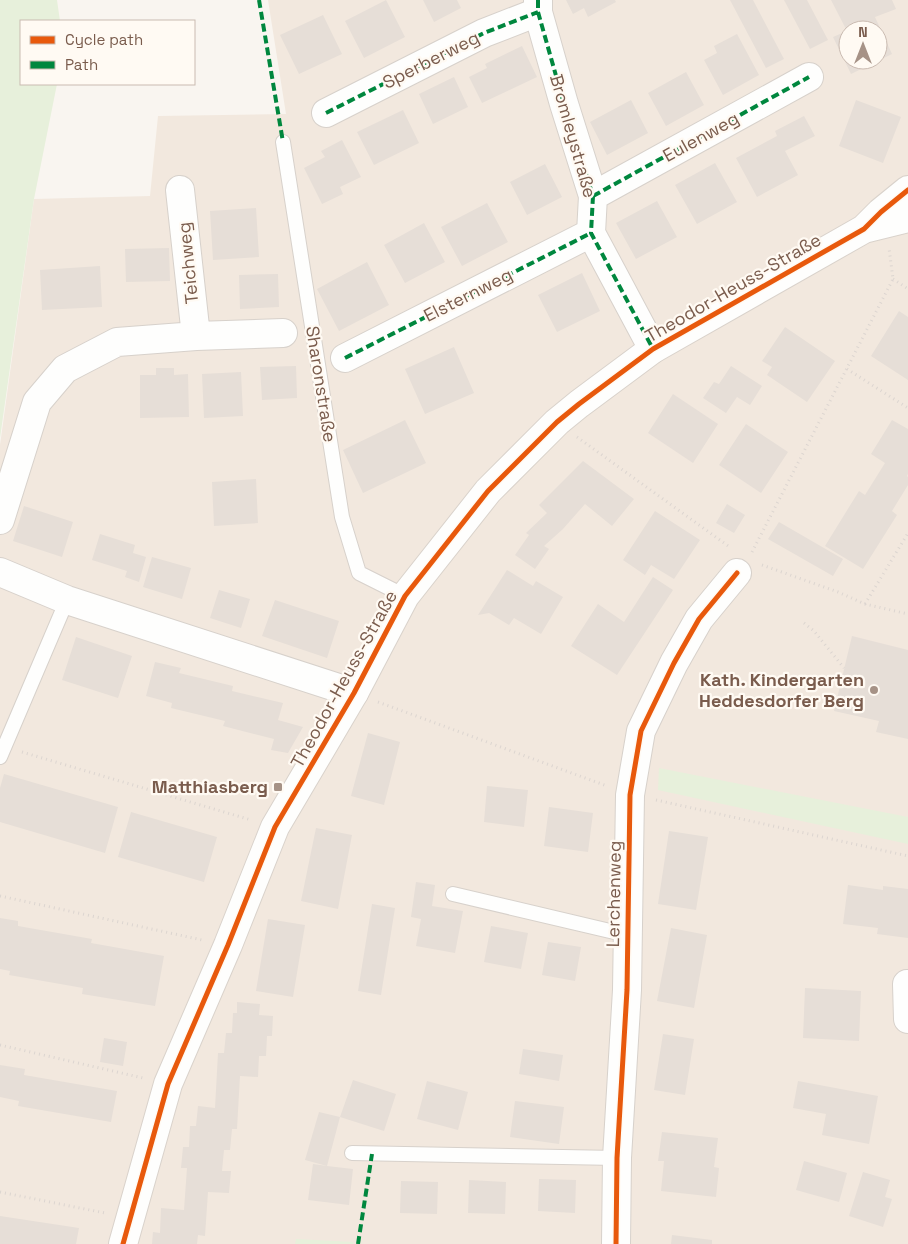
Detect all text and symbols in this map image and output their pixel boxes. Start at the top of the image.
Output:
legend [20,20,195,85]
north arrow [838,20,888,70]
text: N [858,23,868,41]
street label: Sperberweg [379,25,483,94]
text: Cycle path [65,30,143,49]
text: Path [65,55,98,74]
street label: Bromleystraße [545,71,602,200]
street label: Eulenweg [659,106,743,167]
street label: Teichweg [172,221,203,305]
street label: Theodor-Heuss-Straße [641,228,825,347]
street label: Elsternweg [420,262,516,327]
street label: Sharonstraße [301,324,342,444]
street label: Theodor-Heuss-Straße [285,586,402,772]
place label: Kath. Kindergarten Heddesdorfer Berg [699,668,864,712]
marker: Kath. Kindergarten Heddesdorfer Berg [868,684,880,696]
place label: Matthiasberg [152,775,268,798]
marker: Matthiasberg [272,781,284,793]
street label: Lerchenweg [601,840,626,948]

